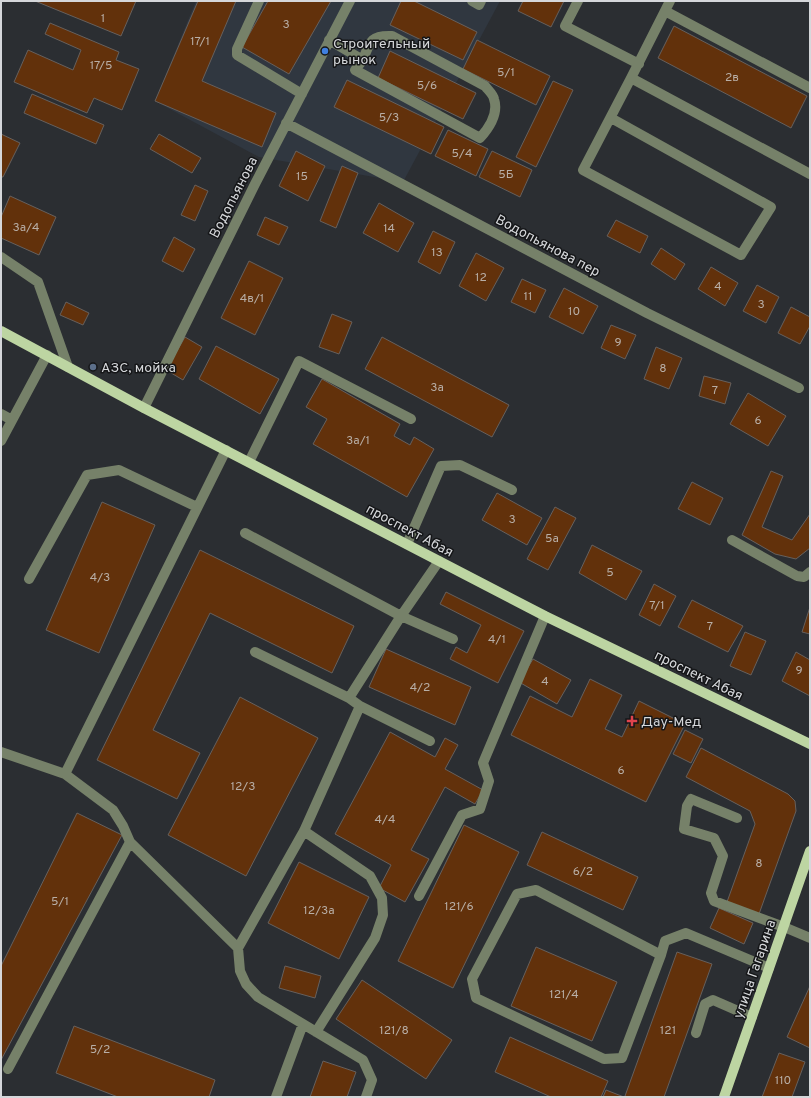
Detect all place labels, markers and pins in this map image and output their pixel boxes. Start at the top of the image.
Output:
place label: Строительный рынок [333,36,430,69]
marker: Строительный рынок [320,46,330,56]
place label: АЗС, мойка [101,360,176,377]
marker: АЗС, мойка [88,362,98,372]
place label: Дау-Мед [641,714,701,731]
marker: Дау-Мед [626,715,638,727]

